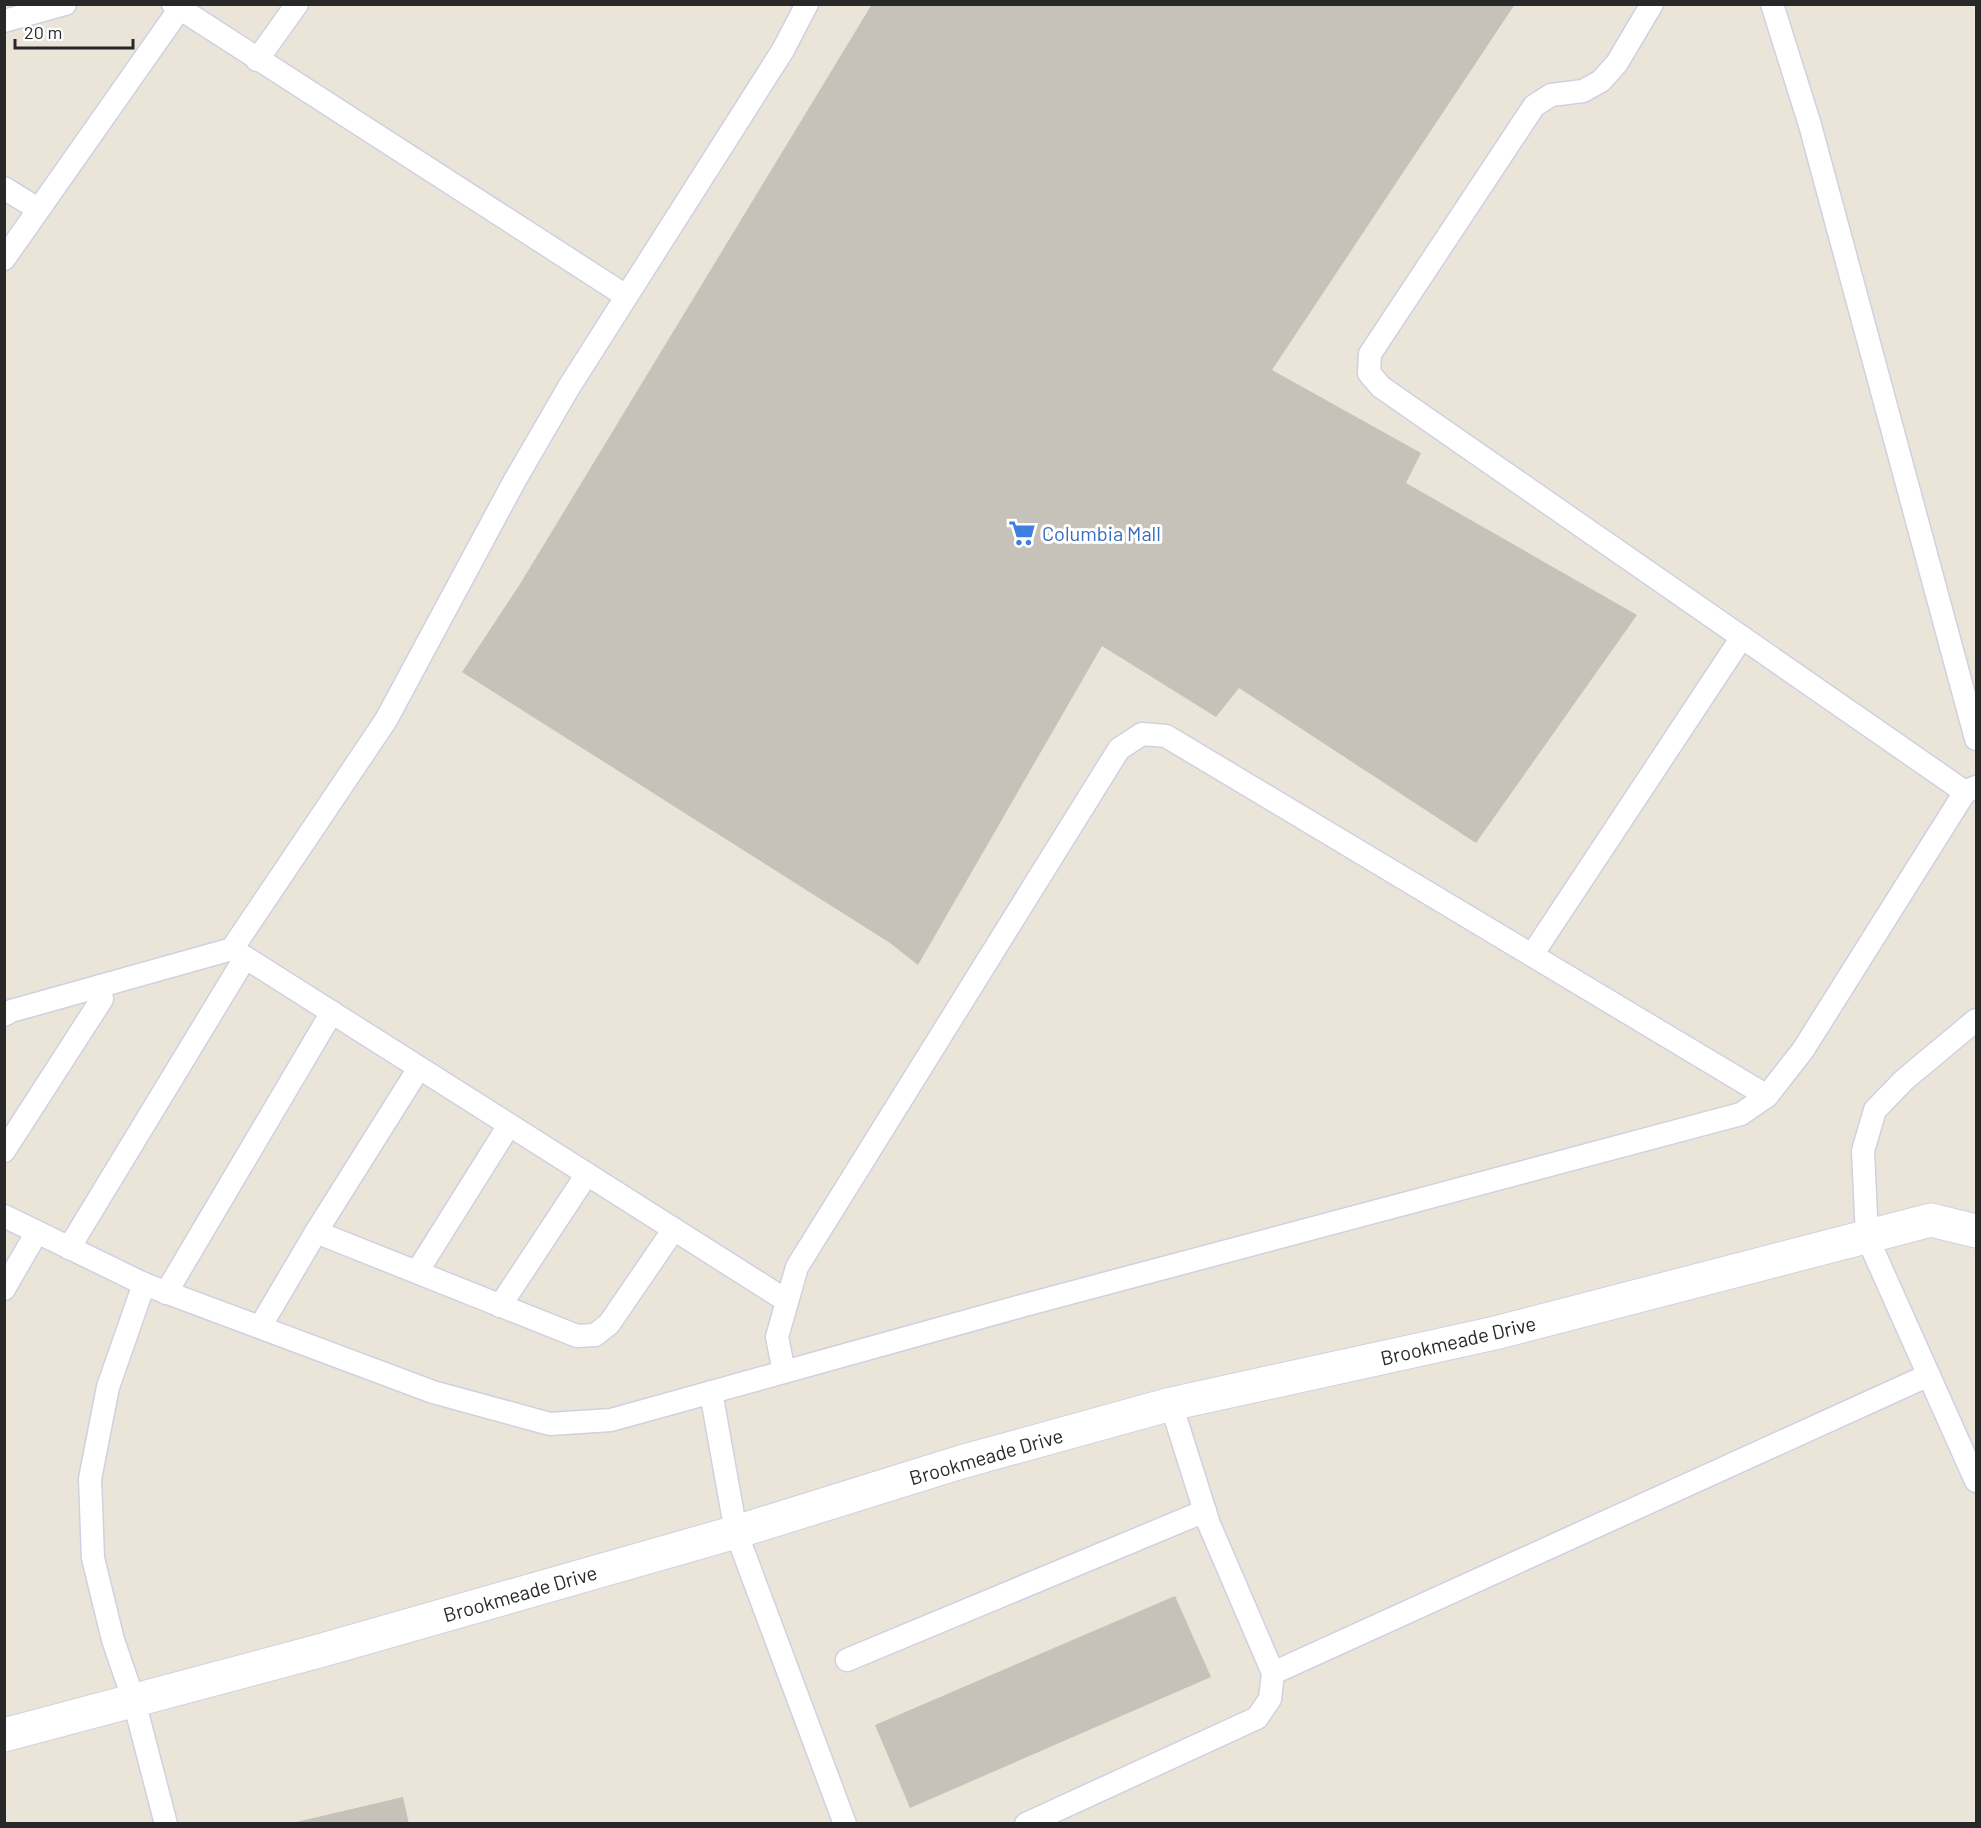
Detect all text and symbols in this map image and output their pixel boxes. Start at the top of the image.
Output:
scale bar [15,12,134,50]
text: 20 m [24,21,62,43]
supermarket icon: Columbia Mall [1007,518,1037,548]
place label: Columbia Mall [1042,521,1161,545]
street label: Brookmeade Drive [1378,1310,1538,1370]
street label: Brookmeade Drive [906,1423,1066,1489]
street label: Brookmeade Drive [440,1560,600,1626]

